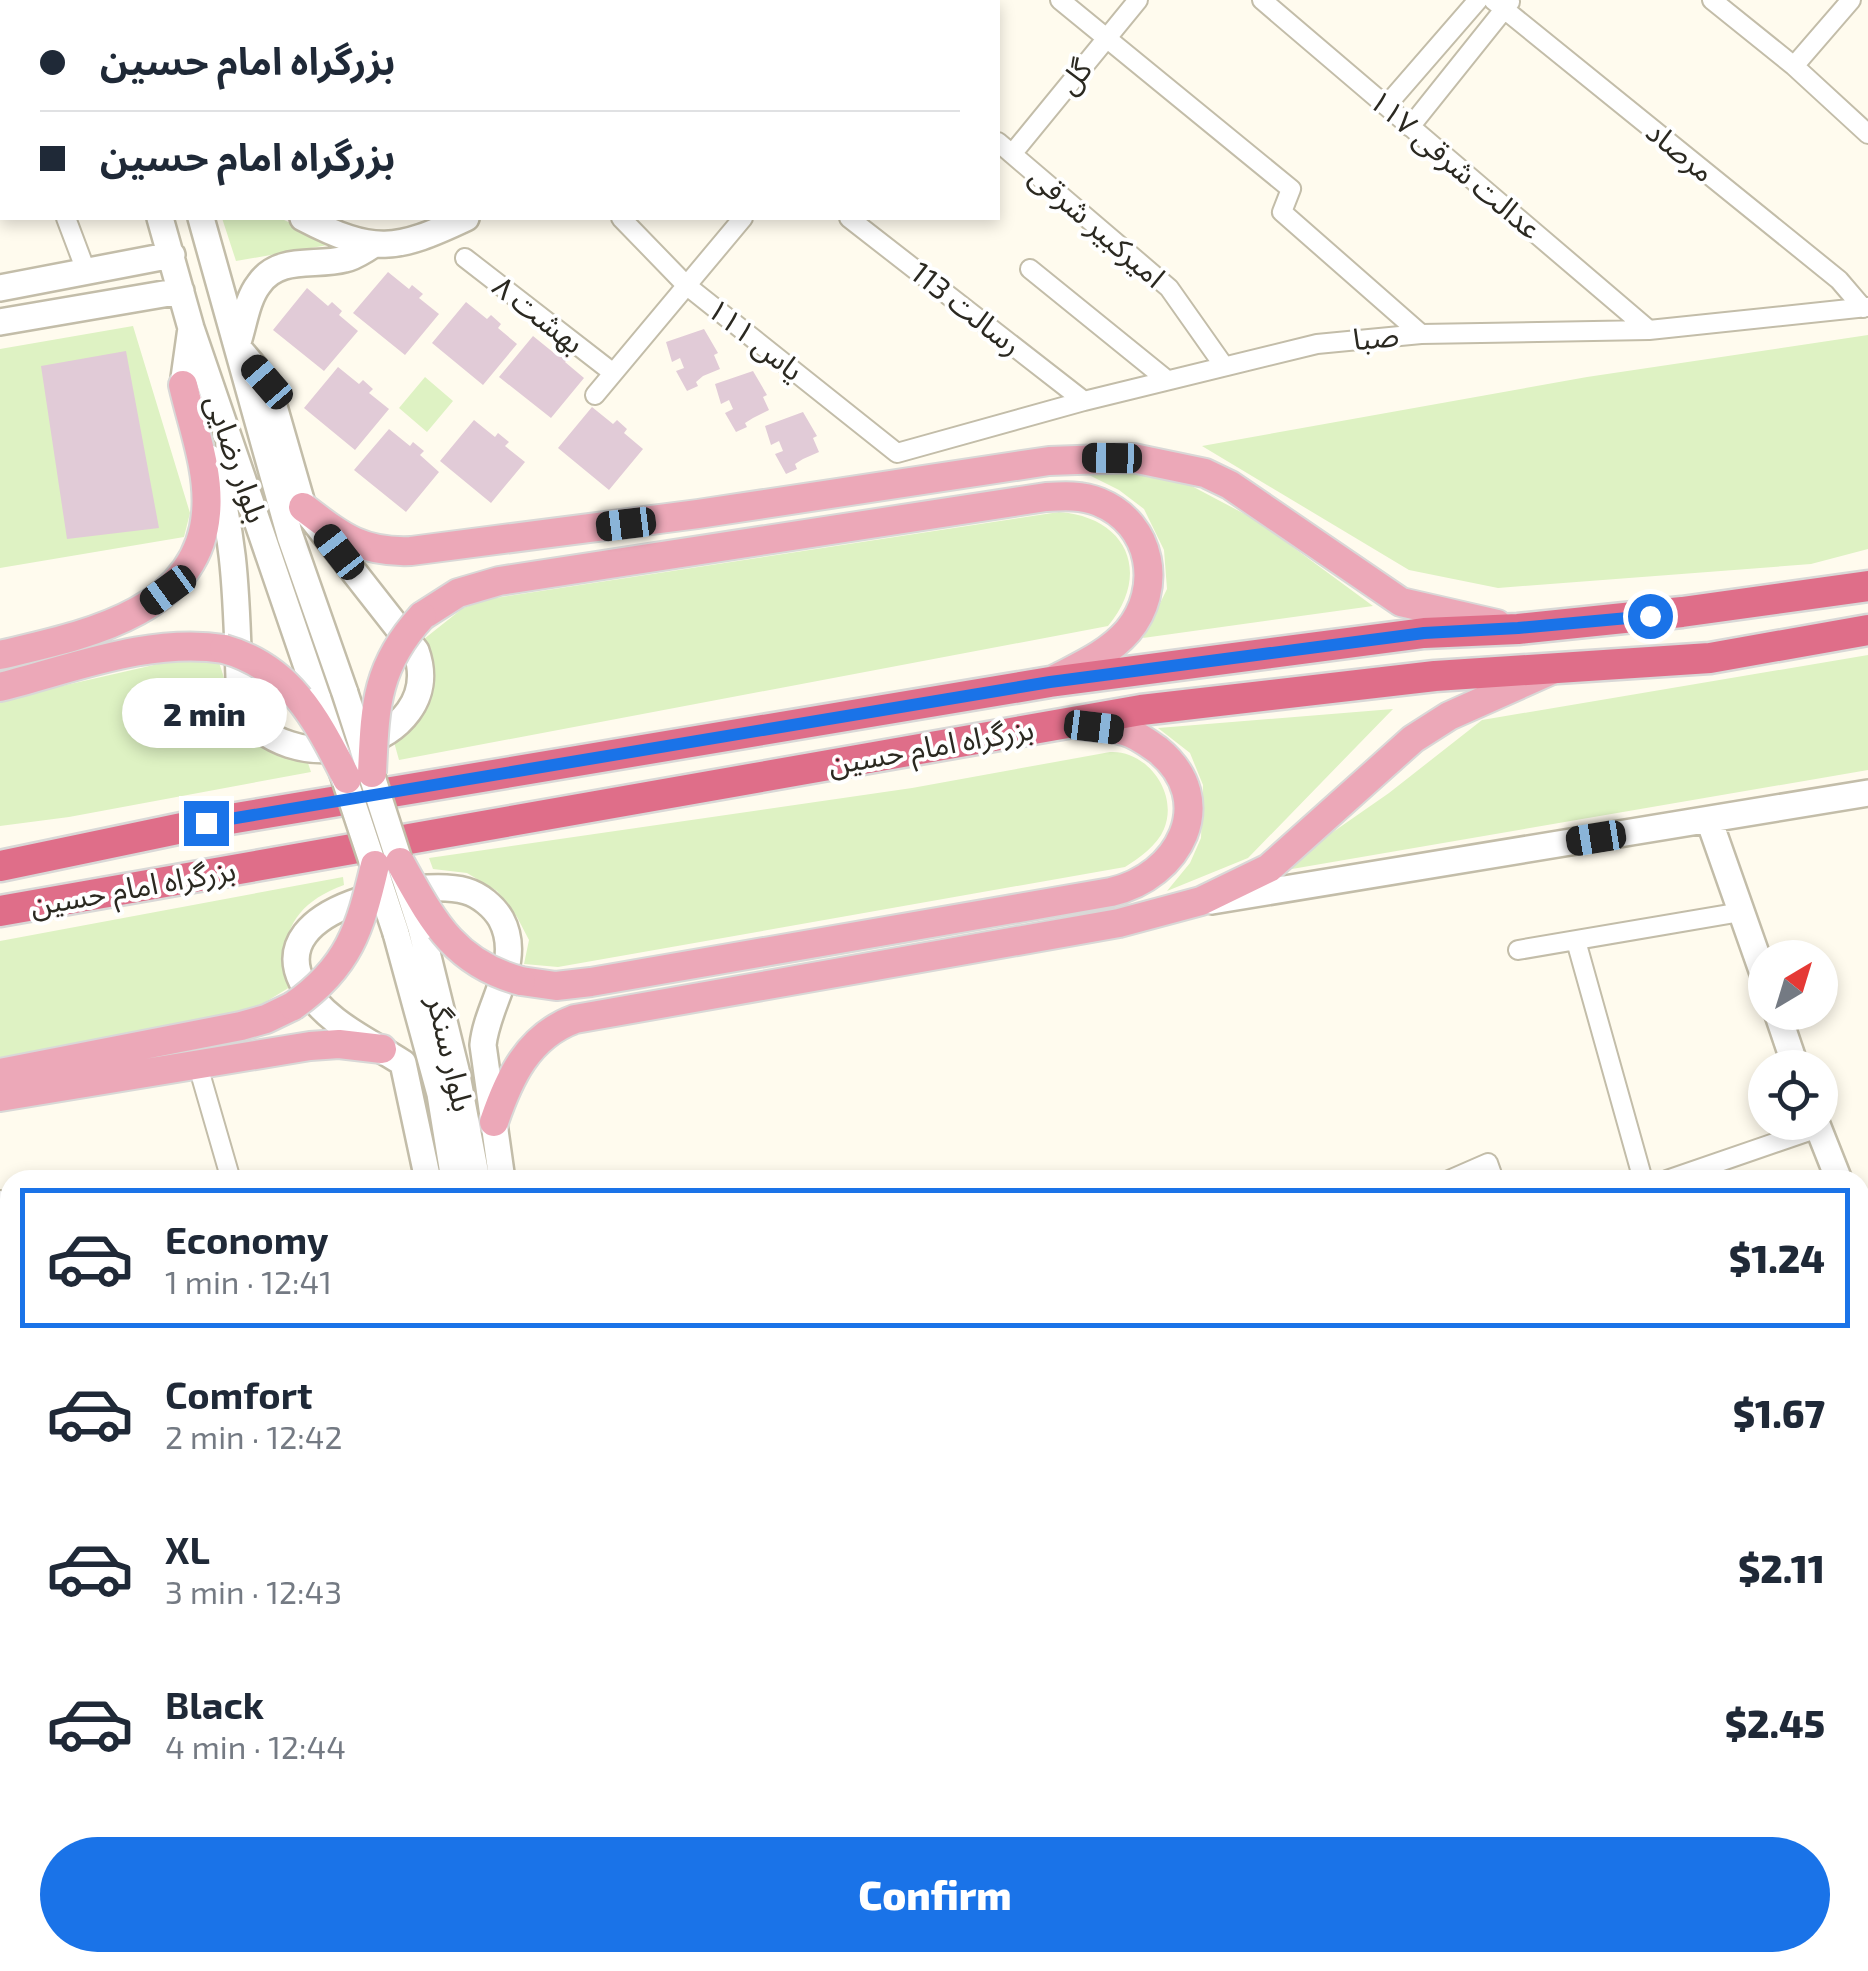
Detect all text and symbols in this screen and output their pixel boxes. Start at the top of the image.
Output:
text: بزرگراه امام حسین [100,37,395,83]
street label: گل [1049,51,1099,101]
street label: ۱۱۷ عدالت شرقی [1362,81,1550,247]
street label: مرصاد [1639,112,1722,189]
text: بزرگراه امام حسین [100,133,395,179]
street label: امیرکبیر شرقی [1023,157,1173,295]
street label: رسالت 113 [904,253,1030,362]
street label: ۸ بهشت [486,267,592,361]
street label: یاس ۱۱۱ [700,290,812,388]
street label: صبا [1351,316,1401,356]
car [236,350,298,414]
street label: بلوار رضایی [198,390,277,527]
car [1082,442,1142,474]
car [594,505,658,543]
car [309,519,369,585]
car [135,560,201,620]
route start [1628,594,1673,639]
callout: 2 min [124,678,288,748]
text: 2 min [163,694,246,732]
car [1062,708,1126,746]
street label: بزرگراه امام حسین [825,709,1037,787]
route end [184,801,229,846]
car [1564,818,1628,858]
street label: بزرگراه امام حسین [27,850,239,928]
north arrow [1748,940,1838,1030]
map controls [1748,940,1838,1140]
street label: بلوار سنگر [420,992,483,1115]
button: locate [1748,1050,1838,1140]
icon: car [45,1213,135,1303]
text: Economy [165,1216,329,1262]
text: $1.24 [1729,1235,1825,1281]
text: 1 min · 12:41 [165,1262,332,1300]
icon: car [45,1368,135,1458]
text: Comfort [165,1371,313,1417]
text: $1.67 [1733,1390,1825,1436]
text: 2 min · 12:42 [165,1417,342,1455]
icon: car [45,1523,135,1613]
text: XL [165,1526,210,1572]
text: $2.11 [1738,1545,1825,1591]
text: 3 min · 12:43 [165,1572,342,1610]
icon: car [45,1678,135,1768]
text: Black [165,1681,264,1727]
text: $2.45 [1725,1700,1825,1746]
text: 4 min · 12:44 [165,1727,346,1765]
button: Confirm [40,1837,1830,1952]

